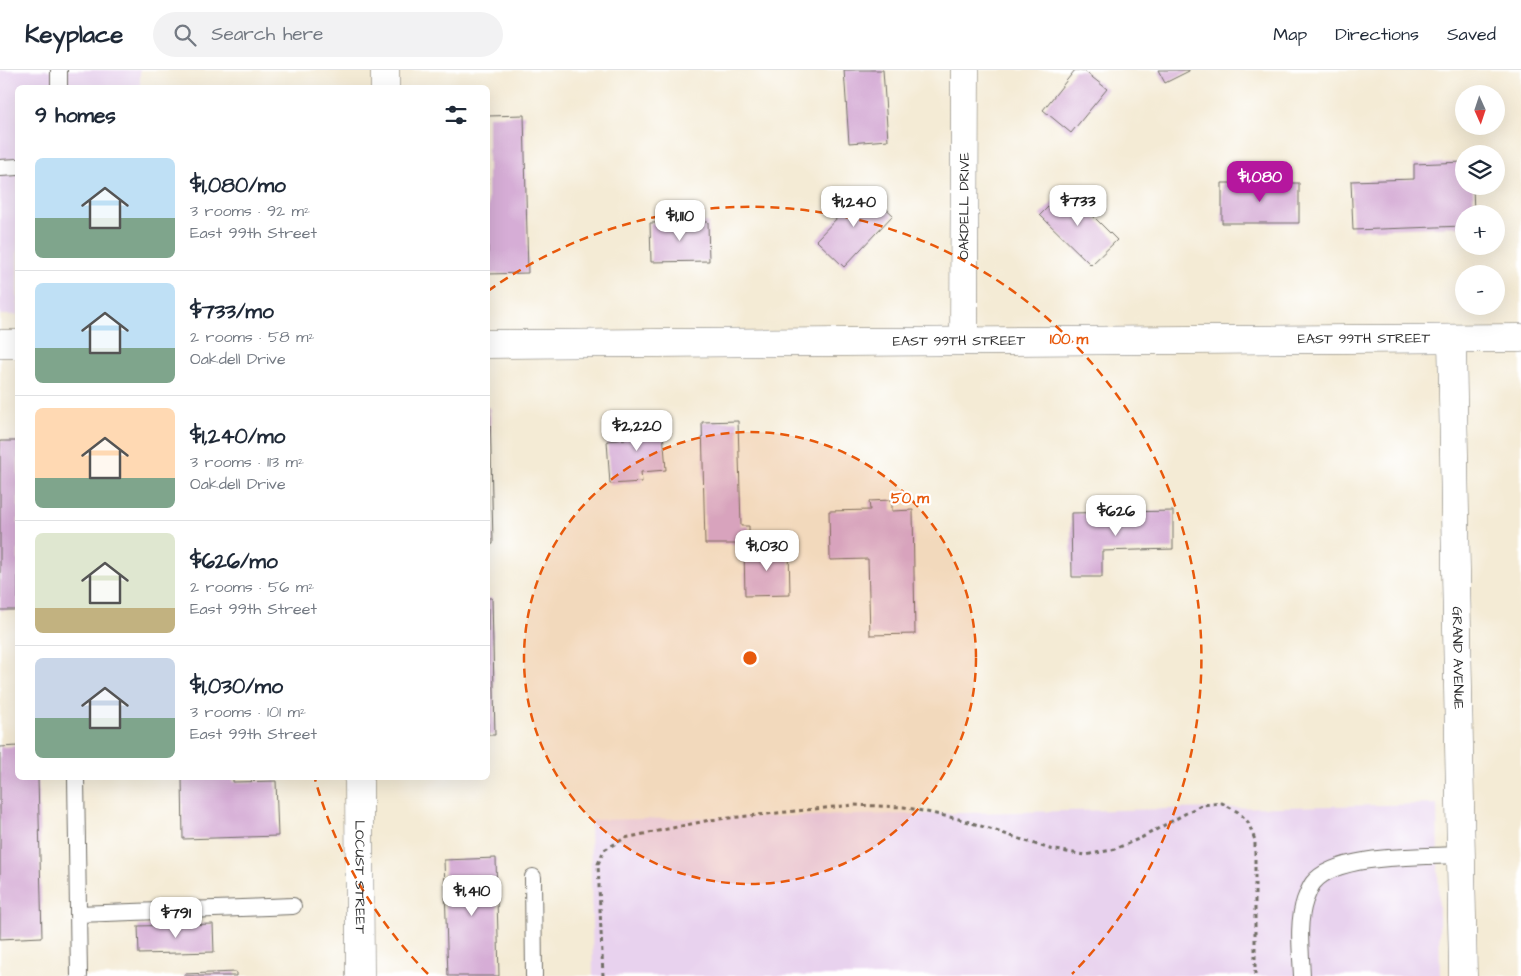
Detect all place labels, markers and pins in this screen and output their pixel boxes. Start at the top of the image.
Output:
pin: $1,080 [1219,160,1301,203]
pin: $733 [1048,184,1108,227]
pin: $1,240 [813,186,895,228]
pin: $1,110 [639,200,721,242]
pin: $2,220 [596,410,678,452]
pin: $626 [1086,494,1146,537]
pin: $1,030 [726,530,808,572]
centre of rings [741,649,759,667]
pin: $1,410 [431,874,513,917]
pin: $791 [146,896,206,939]

